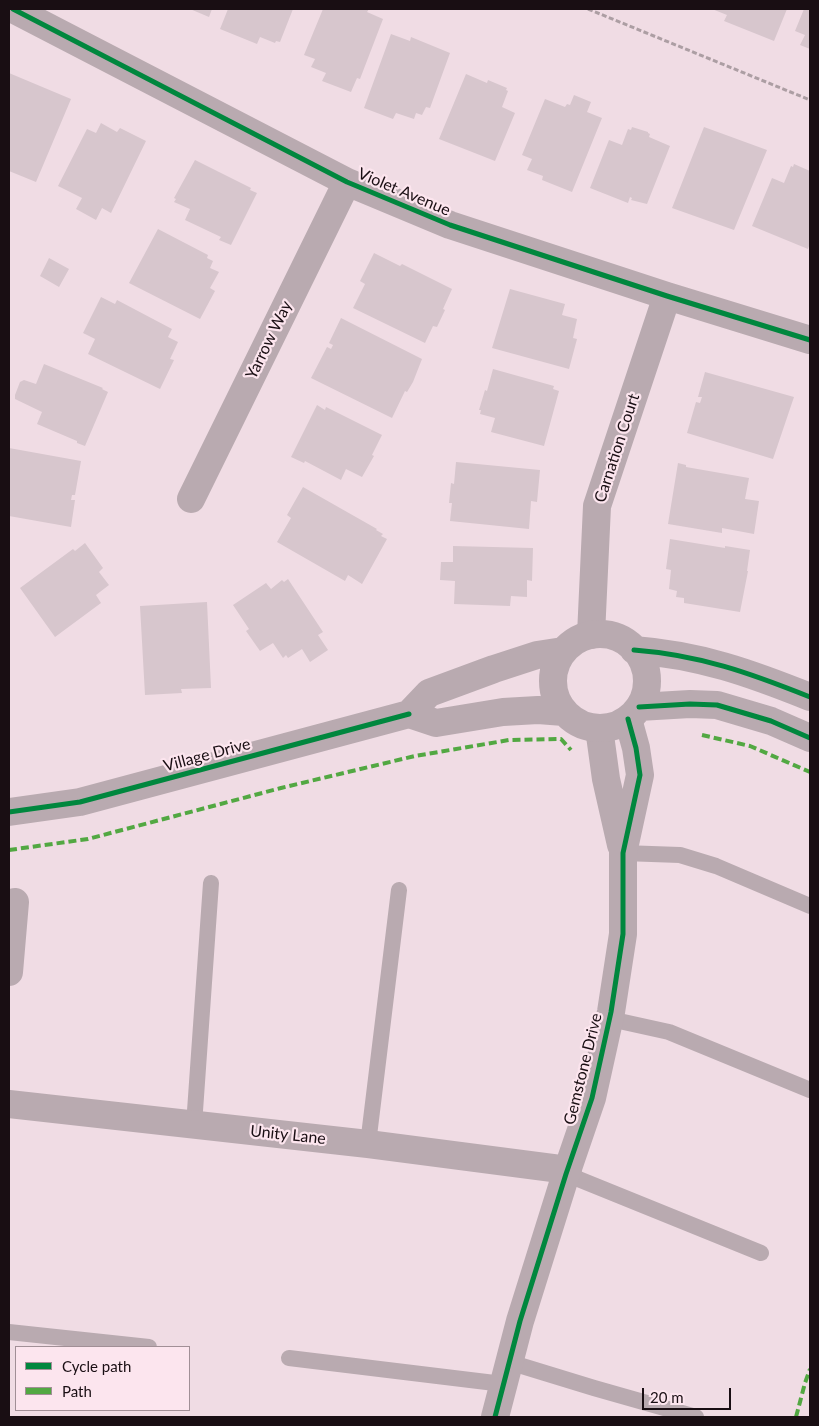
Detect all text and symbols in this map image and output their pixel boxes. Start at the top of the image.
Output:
street label: Violet Avenue [355,164,453,220]
street label: Yarrow Way [242,298,296,382]
street label: Carnation Court [590,391,644,505]
street label: Village Drive [162,734,252,776]
street label: Gemstone Drive [560,1011,606,1127]
street label: Unity Lane [249,1121,327,1149]
legend [15,1346,190,1411]
text: Cycle path [62,1357,131,1375]
scale bar [644,1378,733,1410]
text: Path [62,1382,92,1400]
text: 20 m [650,1388,684,1406]

